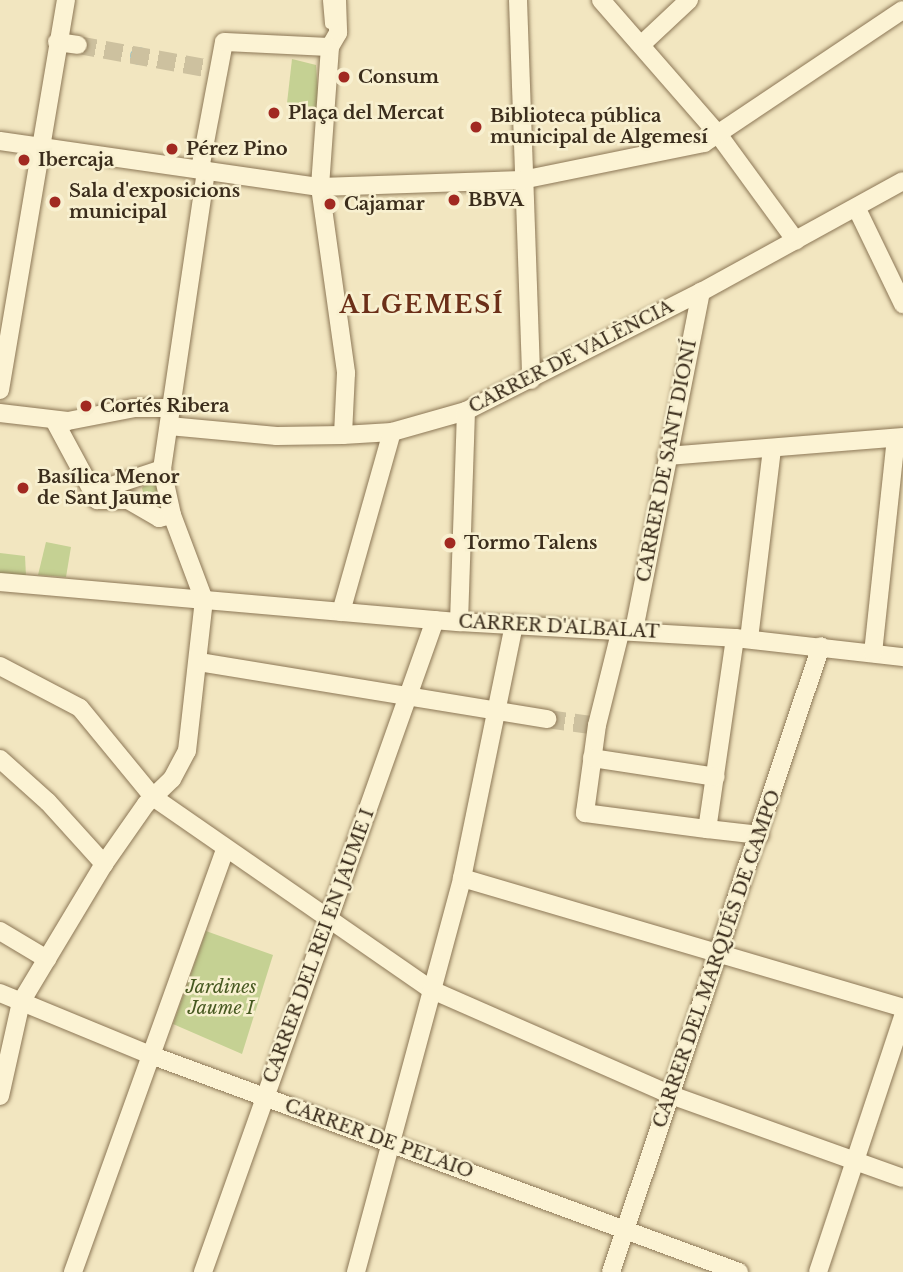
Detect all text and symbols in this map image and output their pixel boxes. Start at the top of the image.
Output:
place label: Consum [358,66,439,88]
marker: Consum [336,69,352,85]
place label: Plaça del Mercat [288,102,444,124]
marker: Plaça del Mercat [266,105,282,121]
place label: Biblioteca pública municipal de Algemesí [490,106,708,148]
marker: Biblioteca pública municipal de Algemesí [468,119,484,135]
place label: Pérez Pino [186,138,288,160]
marker: Pérez Pino [164,141,180,157]
place label: Ibercaja [38,149,114,171]
marker: Ibercaja [16,152,32,168]
place label: Sala d'exposicions municipal [69,181,240,224]
place label: BBVA [468,189,524,211]
marker: BBVA [446,192,462,208]
place label: Cajamar [344,193,425,215]
marker: Sala d'exposicions municipal [47,194,63,210]
marker: Cajamar [322,196,338,212]
district label: ALGEMESÍ [341,291,503,319]
street label: CARRER DE VALÈNCIA [465,296,677,418]
street label: CARRER DE SANT DIONÍ [633,337,701,585]
place label: Cortés Ribera [100,395,229,417]
marker: Cortés Ribera [78,398,94,414]
place label: Basílica Menor de Sant Jaume [37,467,180,510]
marker: Basílica Menor de Sant Jaume [15,480,31,496]
place label: Tormo Talens [464,532,598,554]
marker: Tormo Talens [442,535,458,551]
street label: CARRER D'ALBALAT [458,611,660,643]
street label: CARRER DEL MARQUÉS DE CAMPO [649,787,785,1131]
street label: CARRER DEL REI EN JAUME I [259,805,379,1087]
park label: Jardines Jaume I [186,977,256,1020]
street label: CARRER DE PELAIO [281,1095,477,1183]

